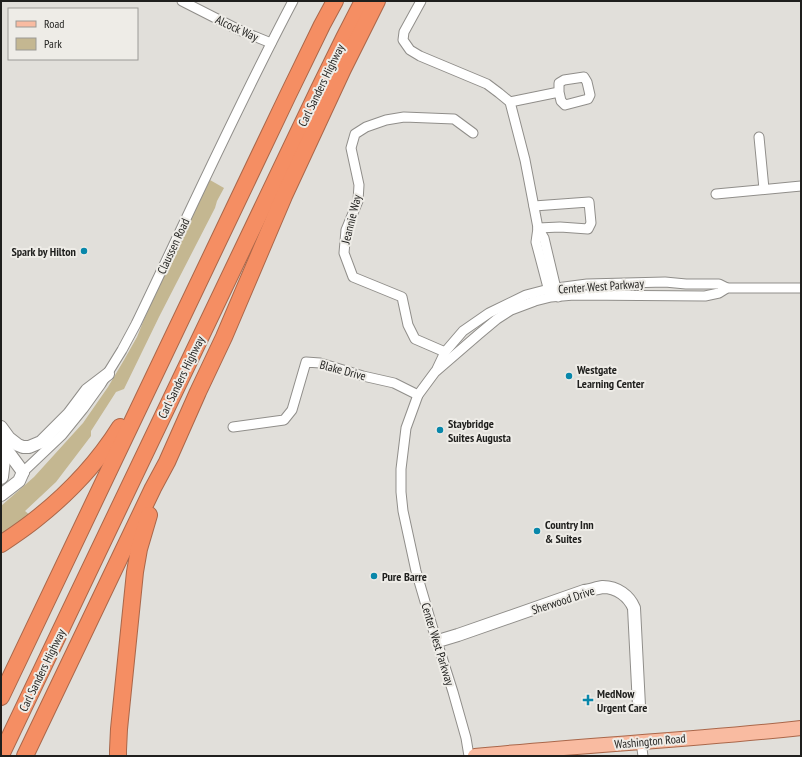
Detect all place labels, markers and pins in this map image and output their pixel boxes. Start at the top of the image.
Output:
place label: Spark by Hilton [11,244,76,259]
marker: Spark by Hilton [79,246,89,256]
place label: Westgate Learning Center [576,362,645,391]
marker: Westgate Learning Center [564,371,574,381]
place label: Staybridge Suites Augusta [448,416,511,445]
marker: Staybridge Suites Augusta [435,425,445,435]
place label: Country Inn & Suites [545,517,594,546]
marker: Country Inn & Suites [532,526,542,536]
place label: Pure Barre [382,569,427,584]
marker: Pure Barre [369,571,379,581]
place label: MedNow Urgent Care [597,686,647,715]
marker: MedNow Urgent Care [582,694,594,706]

